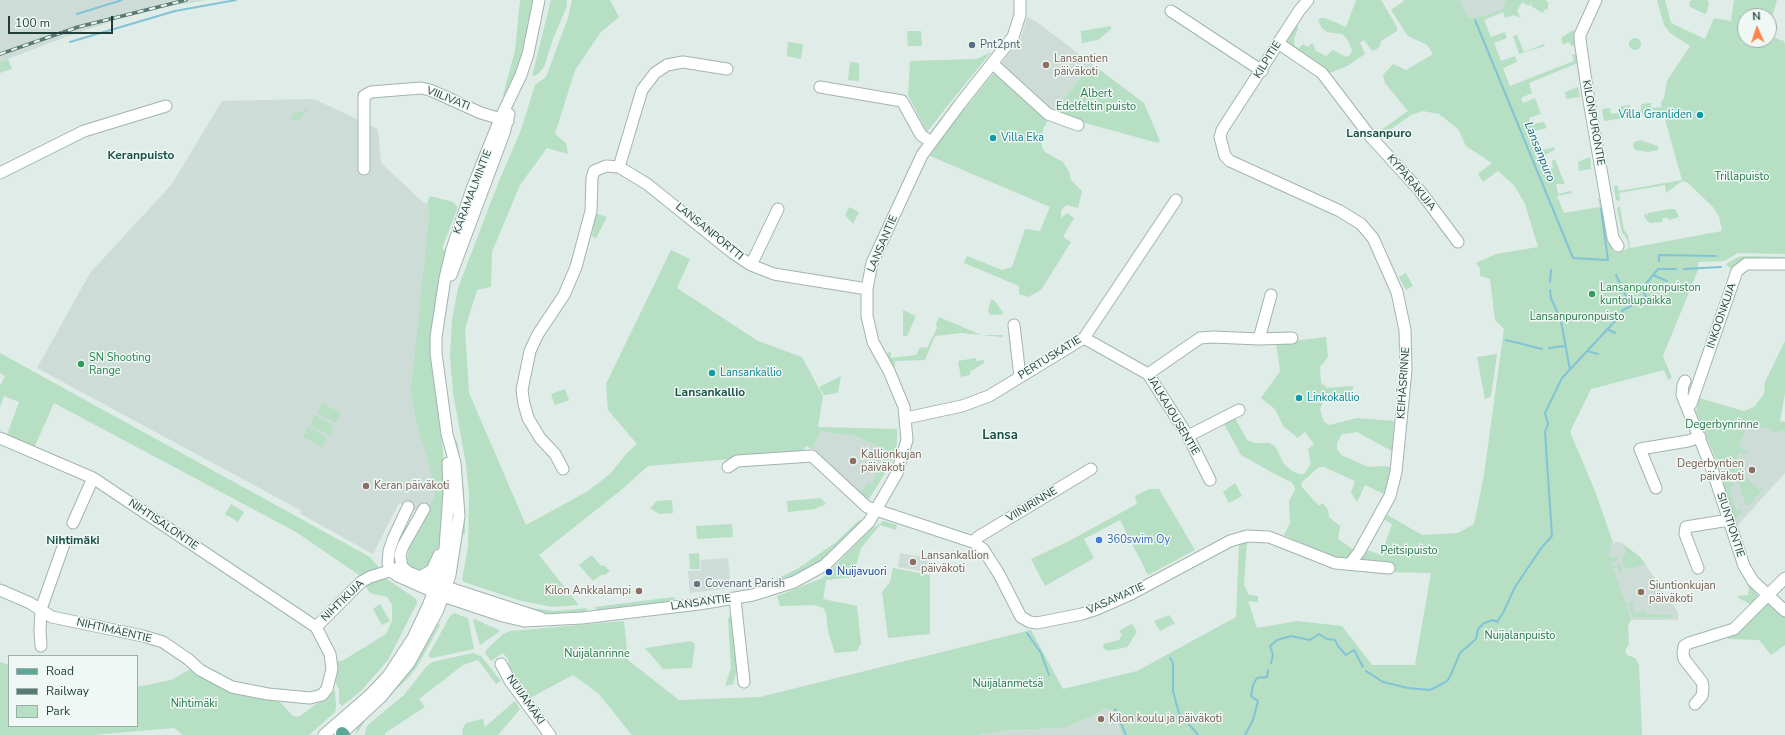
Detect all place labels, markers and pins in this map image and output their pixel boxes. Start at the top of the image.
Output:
place label: Pnt2pnt [980,38,1020,52]
marker: Pnt2pnt [967,40,977,50]
place label: Lansantien päiväkoti [1054,52,1108,78]
marker: Lansantien päiväkoti [1041,60,1051,70]
place label: Villa Granliden [1618,108,1692,122]
marker: Villa Granliden [1695,110,1705,120]
place label: Villa Eka [1001,131,1044,145]
marker: Villa Eka [988,133,998,143]
place label: Lansanpuronpuiston kuntoilupaikka [1600,281,1701,307]
marker: Lansanpuronpuiston kuntoilupaikka [1587,289,1597,299]
place label: SN Shooting Range [89,351,151,377]
marker: SN Shooting Range [76,359,86,369]
place label: Lansankallio [720,366,782,380]
marker: Lansankallio [707,368,717,378]
place label: Linkokallio [1307,391,1360,405]
marker: Linkokallio [1294,393,1304,403]
place label: Kallionkujan päiväkoti [861,448,921,474]
marker: Kallionkujan päiväkoti [848,456,858,466]
place label: Degerbyntien päiväkoti [1677,457,1744,483]
marker: Degerbyntien päiväkoti [1747,465,1757,475]
place label: Keran päiväkoti [374,479,449,493]
marker: Keran päiväkoti [361,481,371,491]
place label: 360swim Oy [1107,533,1170,547]
marker: 360swim Oy [1094,535,1104,545]
place label: Lansankallion päiväkoti [921,549,989,575]
marker: Lansankallion päiväkoti [908,557,918,567]
place label: Nuijavuori [837,565,887,579]
marker: Nuijavuori [824,567,834,577]
place label: Covenant Parish [705,577,785,591]
marker: Covenant Parish [692,579,702,589]
place label: Siuntionkujan päiväkoti [1649,579,1716,605]
place label: Kilon Ankkalampi [545,584,631,598]
marker: Kilon Ankkalampi [634,586,644,596]
marker: Siuntionkujan päiväkoti [1636,587,1646,597]
place label: Kilon koulu ja päiväkoti [1109,712,1222,726]
marker: Kilon koulu ja päiväkoti [1096,714,1106,724]

